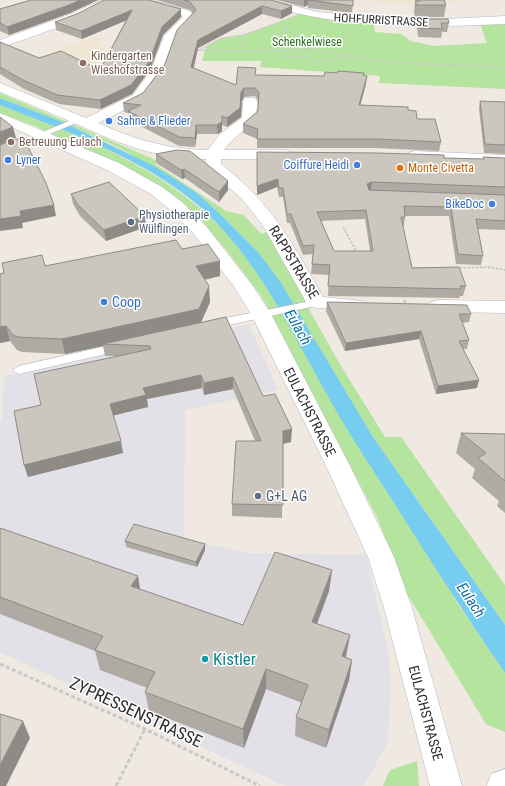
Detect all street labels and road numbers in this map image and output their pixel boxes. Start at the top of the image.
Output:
street label: HOHFURRISTRASSE [333,11,429,29]
street label: RAPPSTRASSE [266,222,322,302]
street label: EULACHSTRASSE [281,365,339,459]
street label: EULACHSTRASSE [406,664,446,762]
street label: ZYPRESSENSTRASSE [67,673,205,751]

